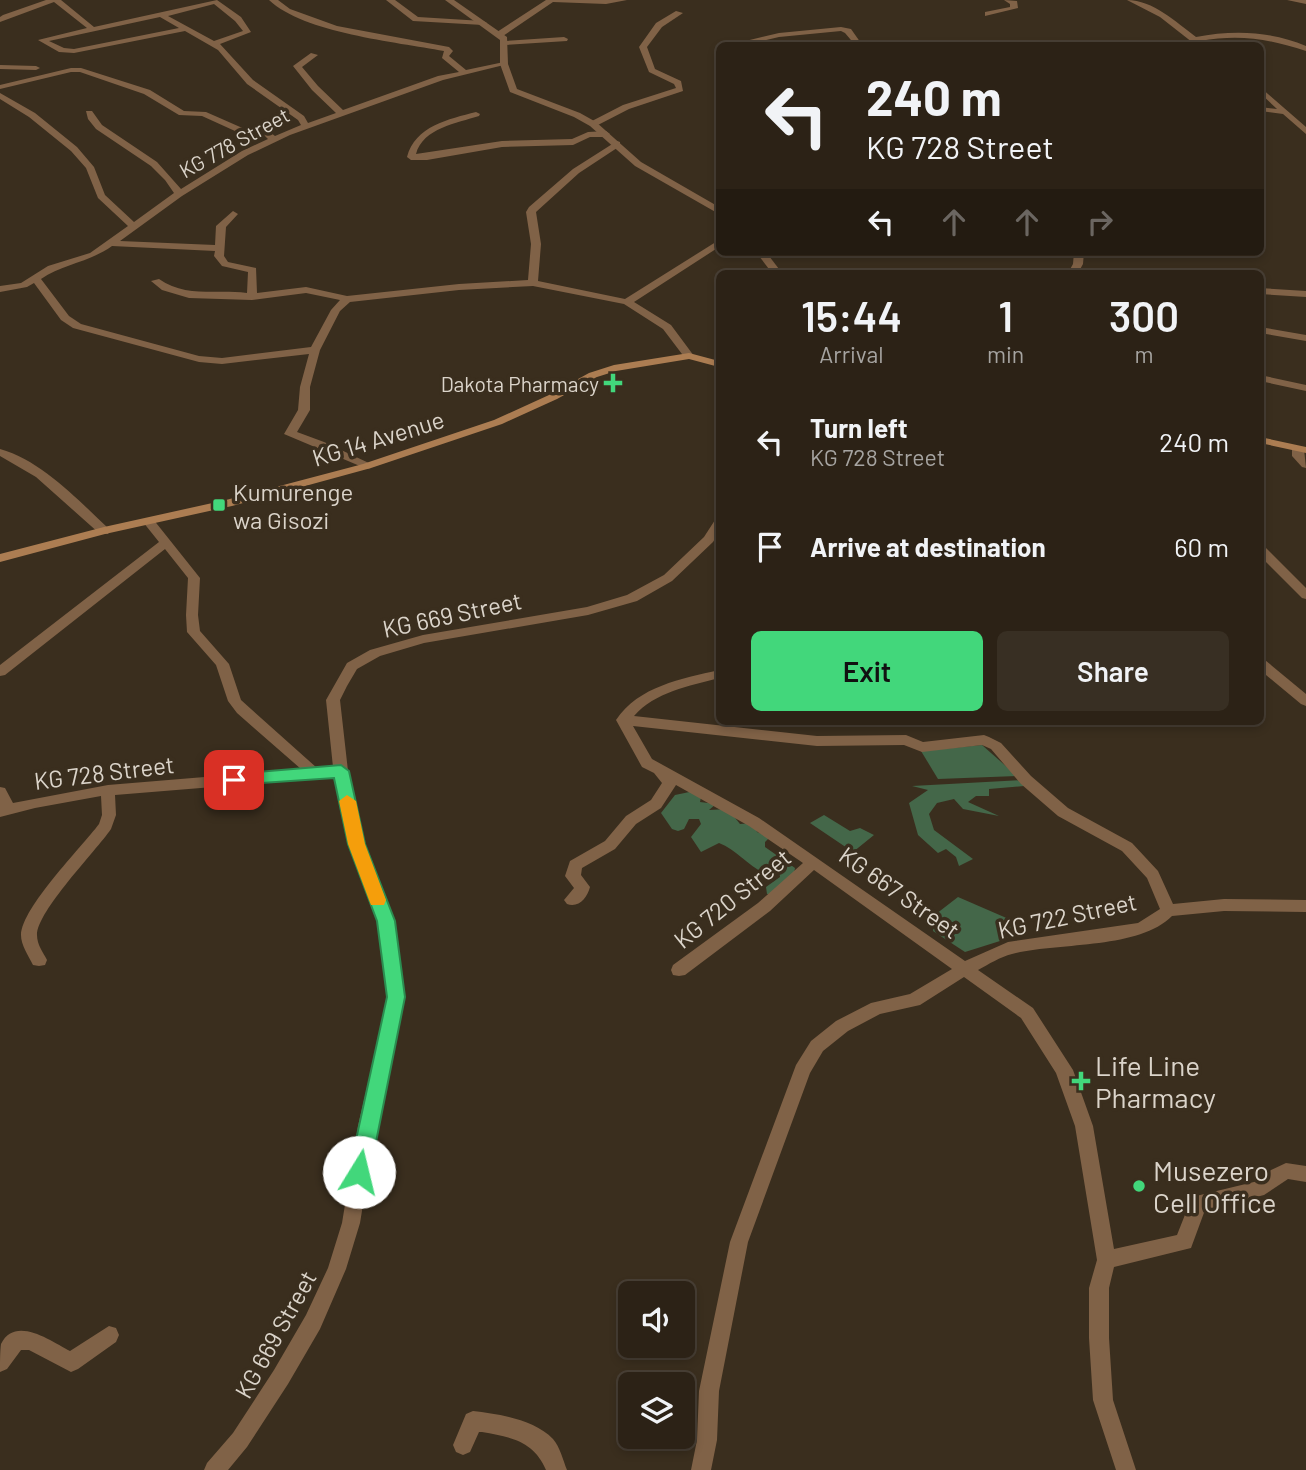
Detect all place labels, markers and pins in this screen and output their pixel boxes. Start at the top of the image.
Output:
place label: Dakota Pharmacy [441,371,599,396]
marker: Dakota Pharmacy [605,375,621,391]
place label: Kumurenge wa Gisozi [233,477,353,534]
marker: Kumurenge wa Gisozi [211,497,227,513]
pin [204,750,264,810]
place label: Life Line Pharmacy [1095,1048,1216,1114]
marker: Life Line Pharmacy [1073,1073,1089,1089]
place label: Musezero Cell Office [1153,1153,1276,1219]
marker: Musezero Cell Office [1131,1178,1147,1194]

